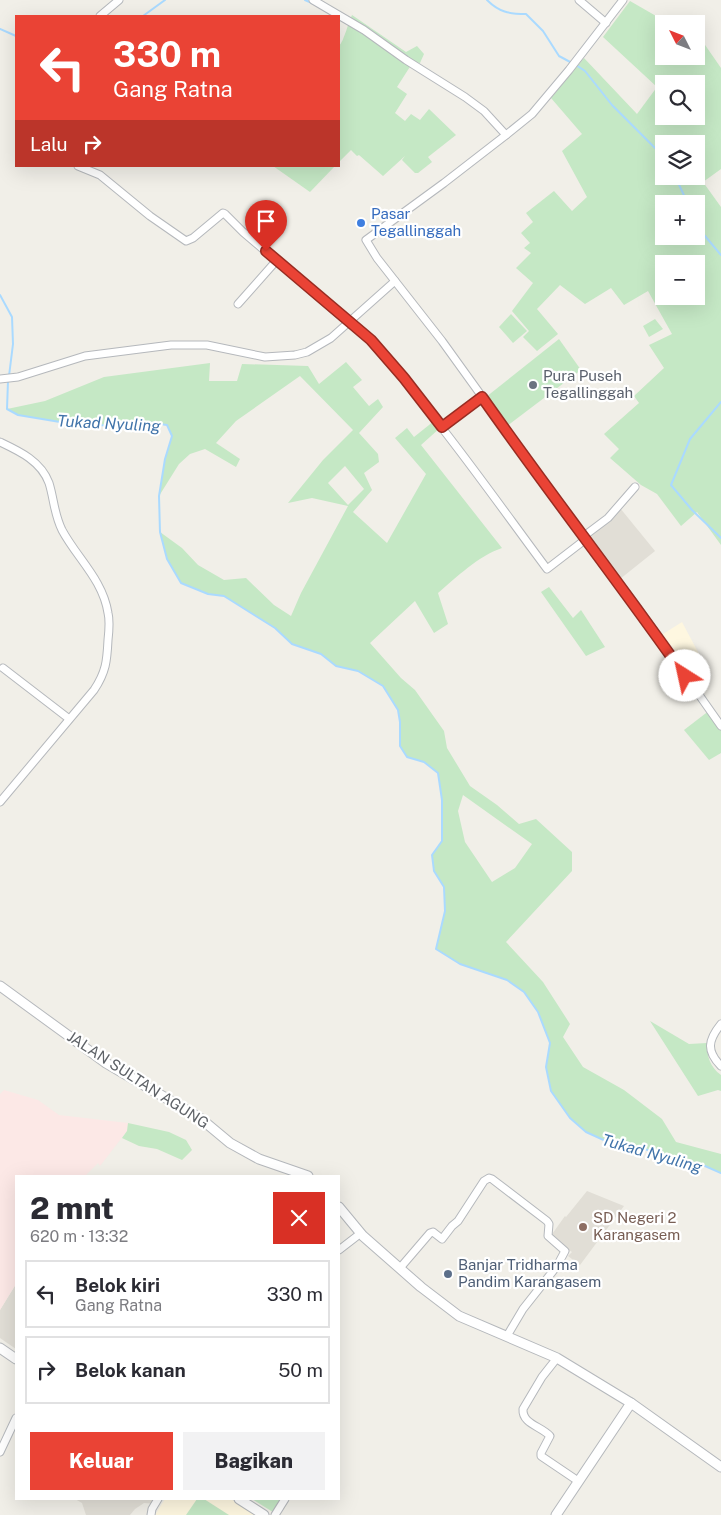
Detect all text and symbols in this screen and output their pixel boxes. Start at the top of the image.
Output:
north arrow [655,15,705,65]
map controls [655,15,705,305]
text: 330 m [113,34,221,75]
icon: left [30,35,95,100]
button: search [655,75,705,125]
text: Gang Ratna [113,76,233,102]
icon: right [78,130,106,158]
text: Lalu [30,133,68,155]
button: layers [655,135,705,185]
button: + [655,195,705,245]
pin [245,200,287,251]
place label: Pasar Tegallinggah [371,205,461,239]
icon: arrive [252,207,280,235]
marker: Pasar Tegallinggah [355,217,367,229]
button: − [655,255,705,305]
place label: Pura Puseh Tegallinggah [543,367,633,401]
marker: Pura Puseh Tegallinggah [527,379,539,391]
water label: Tukad Nyuling [57,411,162,436]
position arrow [658,649,710,701]
street label: JALAN SULTAN AGUNG [64,1027,212,1132]
water label: Tukad Nyuling [600,1130,705,1177]
text: 2 mnt [30,1190,114,1226]
button: close [273,1192,325,1244]
place label: SD Negeri 2 Karangasem [593,1209,680,1243]
marker: SD Negeri 2 Karangasem [577,1221,589,1233]
text: 620 m · 13:32 [30,1227,128,1246]
place label: Banjar Tridharma Pandim Karangasem [458,1256,601,1290]
marker: Banjar Tridharma Pandim Karangasem [442,1268,454,1280]
text: Belok kiri [75,1274,160,1296]
icon: left [32,1280,60,1308]
text: 330 m [267,1283,323,1305]
text: Gang Ratna [75,1296,162,1315]
icon: right [32,1356,60,1384]
text: Belok kanan [75,1359,186,1381]
text: 50 m [278,1359,323,1381]
button: Keluar [30,1432,173,1490]
button: Bagikan [183,1432,325,1490]

